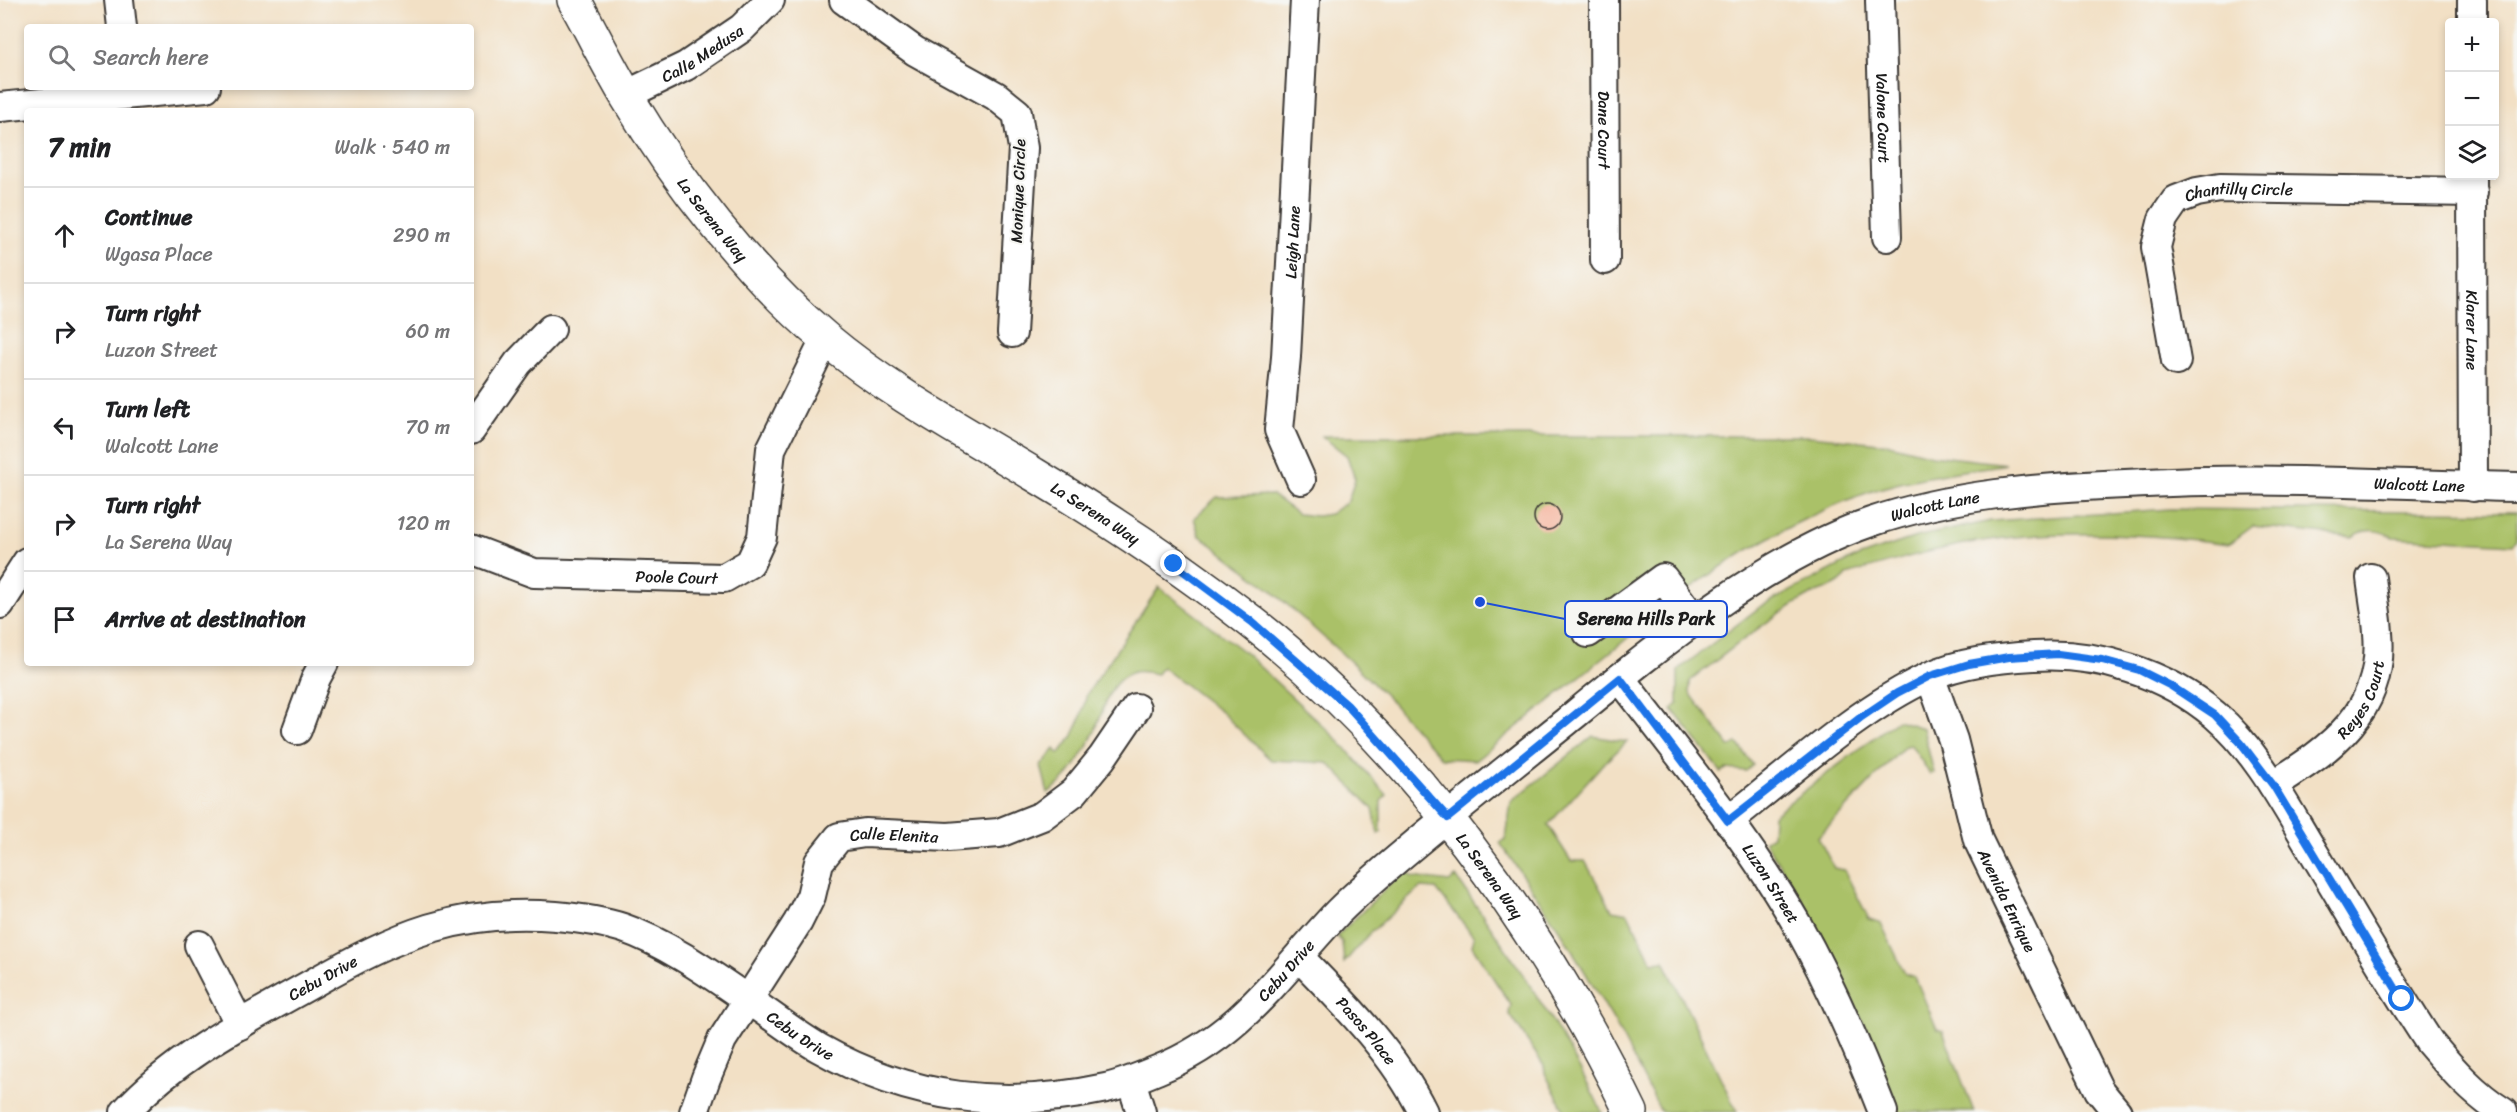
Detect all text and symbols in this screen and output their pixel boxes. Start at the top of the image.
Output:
street label: Calle Medusa [656,16,750,91]
map controls [2445,18,2499,180]
button: + [2445,18,2499,72]
search box [24,24,474,90]
text: Search here [93,38,209,77]
icon: search [45,41,78,74]
button: − [2445,72,2499,126]
street label: Valone Court [1868,73,1899,163]
street label: Dane Court [1590,91,1619,170]
text: 7 min [48,124,111,170]
button: layers [2445,126,2499,180]
text: Walk · 540 m [335,130,450,165]
street label: Monique Circle [1002,138,1034,244]
street label: La Serena Way [670,171,756,269]
street label: Chantilly Circle [2180,173,2293,210]
text: Continue [105,198,193,237]
street label: Leigh Lane [1276,205,1309,279]
text: 290 m [393,218,450,253]
icon: ahead [48,219,81,252]
text: Wgasa Place [105,237,213,272]
street label: Klarer Lane [2458,290,2487,370]
text: Turn right [105,294,200,333]
text: 60 m [405,314,450,349]
icon: right [48,315,81,348]
text: Luzon Street [105,333,218,368]
text: Turn left [105,390,190,429]
text: 70 m [405,410,450,445]
icon: left [48,411,81,444]
text: Walcott Lane [105,429,218,464]
street label: Walcott Lane [2374,468,2465,500]
street label: La Serena Way [1045,473,1147,553]
street label: Walcott Lane [1887,482,1982,530]
text: Turn right [105,486,200,525]
text: 120 m [397,506,450,541]
icon: right [48,507,81,540]
text: La Serena Way [105,525,232,560]
route end [1160,550,1186,576]
street label: Poole Court [635,561,719,592]
text: Arrive at destination [105,600,306,639]
callout: Serena Hills Park [1565,601,1727,637]
icon: arrive [48,603,81,636]
text: Serena Hills Park [1576,603,1715,635]
street label: Reyes Court [2329,659,2392,746]
street label: Calle Elenita [848,818,940,851]
street label: La Serena Way [1449,826,1532,926]
street label: Luzon Street [1735,837,1808,929]
street label: Avenida Enrique [1969,842,2045,957]
street label: Cebu Drive [1250,932,1322,1008]
street label: Cebu Drive [282,947,363,1009]
route start [2388,985,2414,1011]
street label: Pasos Place [1329,989,1405,1071]
street label: Cebu Drive [761,1002,840,1068]

